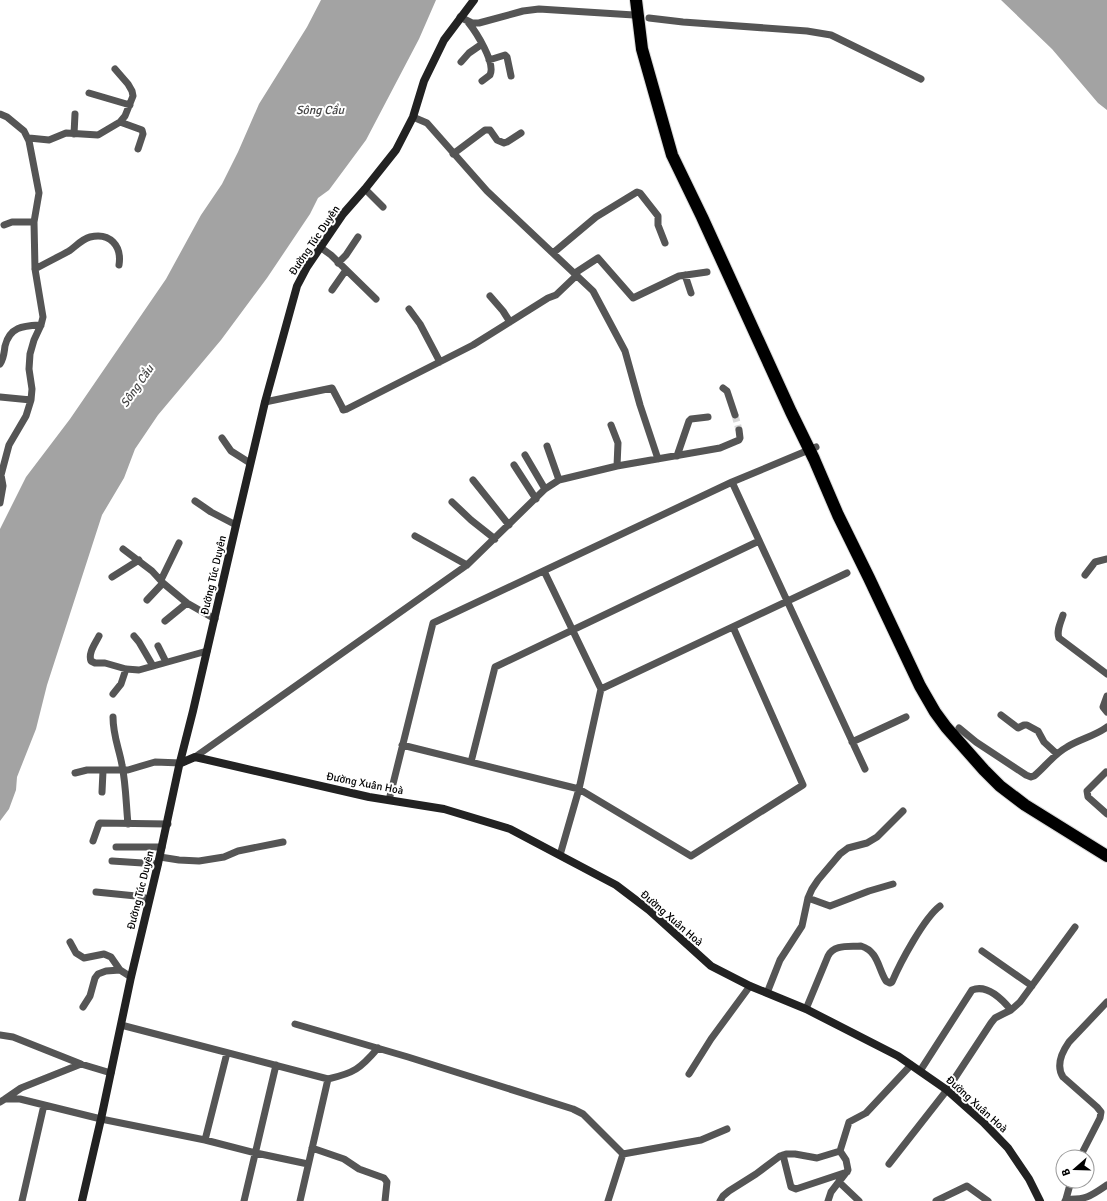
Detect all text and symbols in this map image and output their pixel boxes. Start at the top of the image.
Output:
water label: Sông Cầu [296,103,346,118]
street label: Đường Túc Duyên [286,203,343,278]
water label: Sông Cầu [117,361,158,410]
street label: Đường Túc Duyên [198,534,229,616]
street label: Đường Xuân Hoà [325,770,405,797]
street label: Đường Túc Duyên [124,849,157,931]
street label: Đường Xuân Hoà [638,888,706,949]
street label: Đường Xuân Hoà [943,1073,1010,1136]
north arrow [1055,1149,1095,1189]
text: B [1059,1167,1073,1178]

